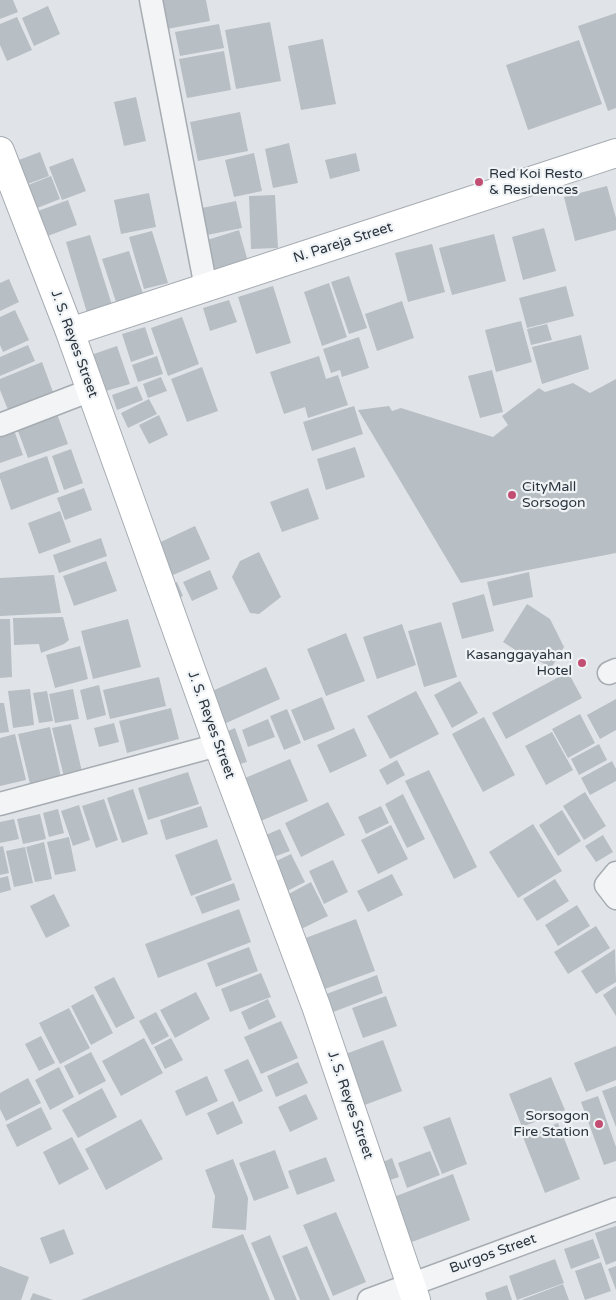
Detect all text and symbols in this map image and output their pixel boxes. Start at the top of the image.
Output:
place label: Red Koi Resto & Residences [489,166,583,198]
marker: Red Koi Resto & Residences [473,176,485,188]
street label: N. Pareja Street [291,219,395,267]
street label: J. S. Reyes Street [47,288,101,400]
place label: CityMall Sorsogon [522,479,586,512]
marker: CityMall Sorsogon [506,489,518,501]
place label: Kasanggayahan Hotel [466,647,572,680]
marker: Kasanggayahan Hotel [576,657,588,669]
street label: J. S. Reyes Street [184,669,238,781]
street label: J. S. Reyes Street [324,1049,376,1161]
place label: Sorsogon Fire Station [513,1108,589,1140]
marker: Sorsogon Fire Station [593,1118,605,1130]
street label: Burgos Street [447,1231,539,1277]

